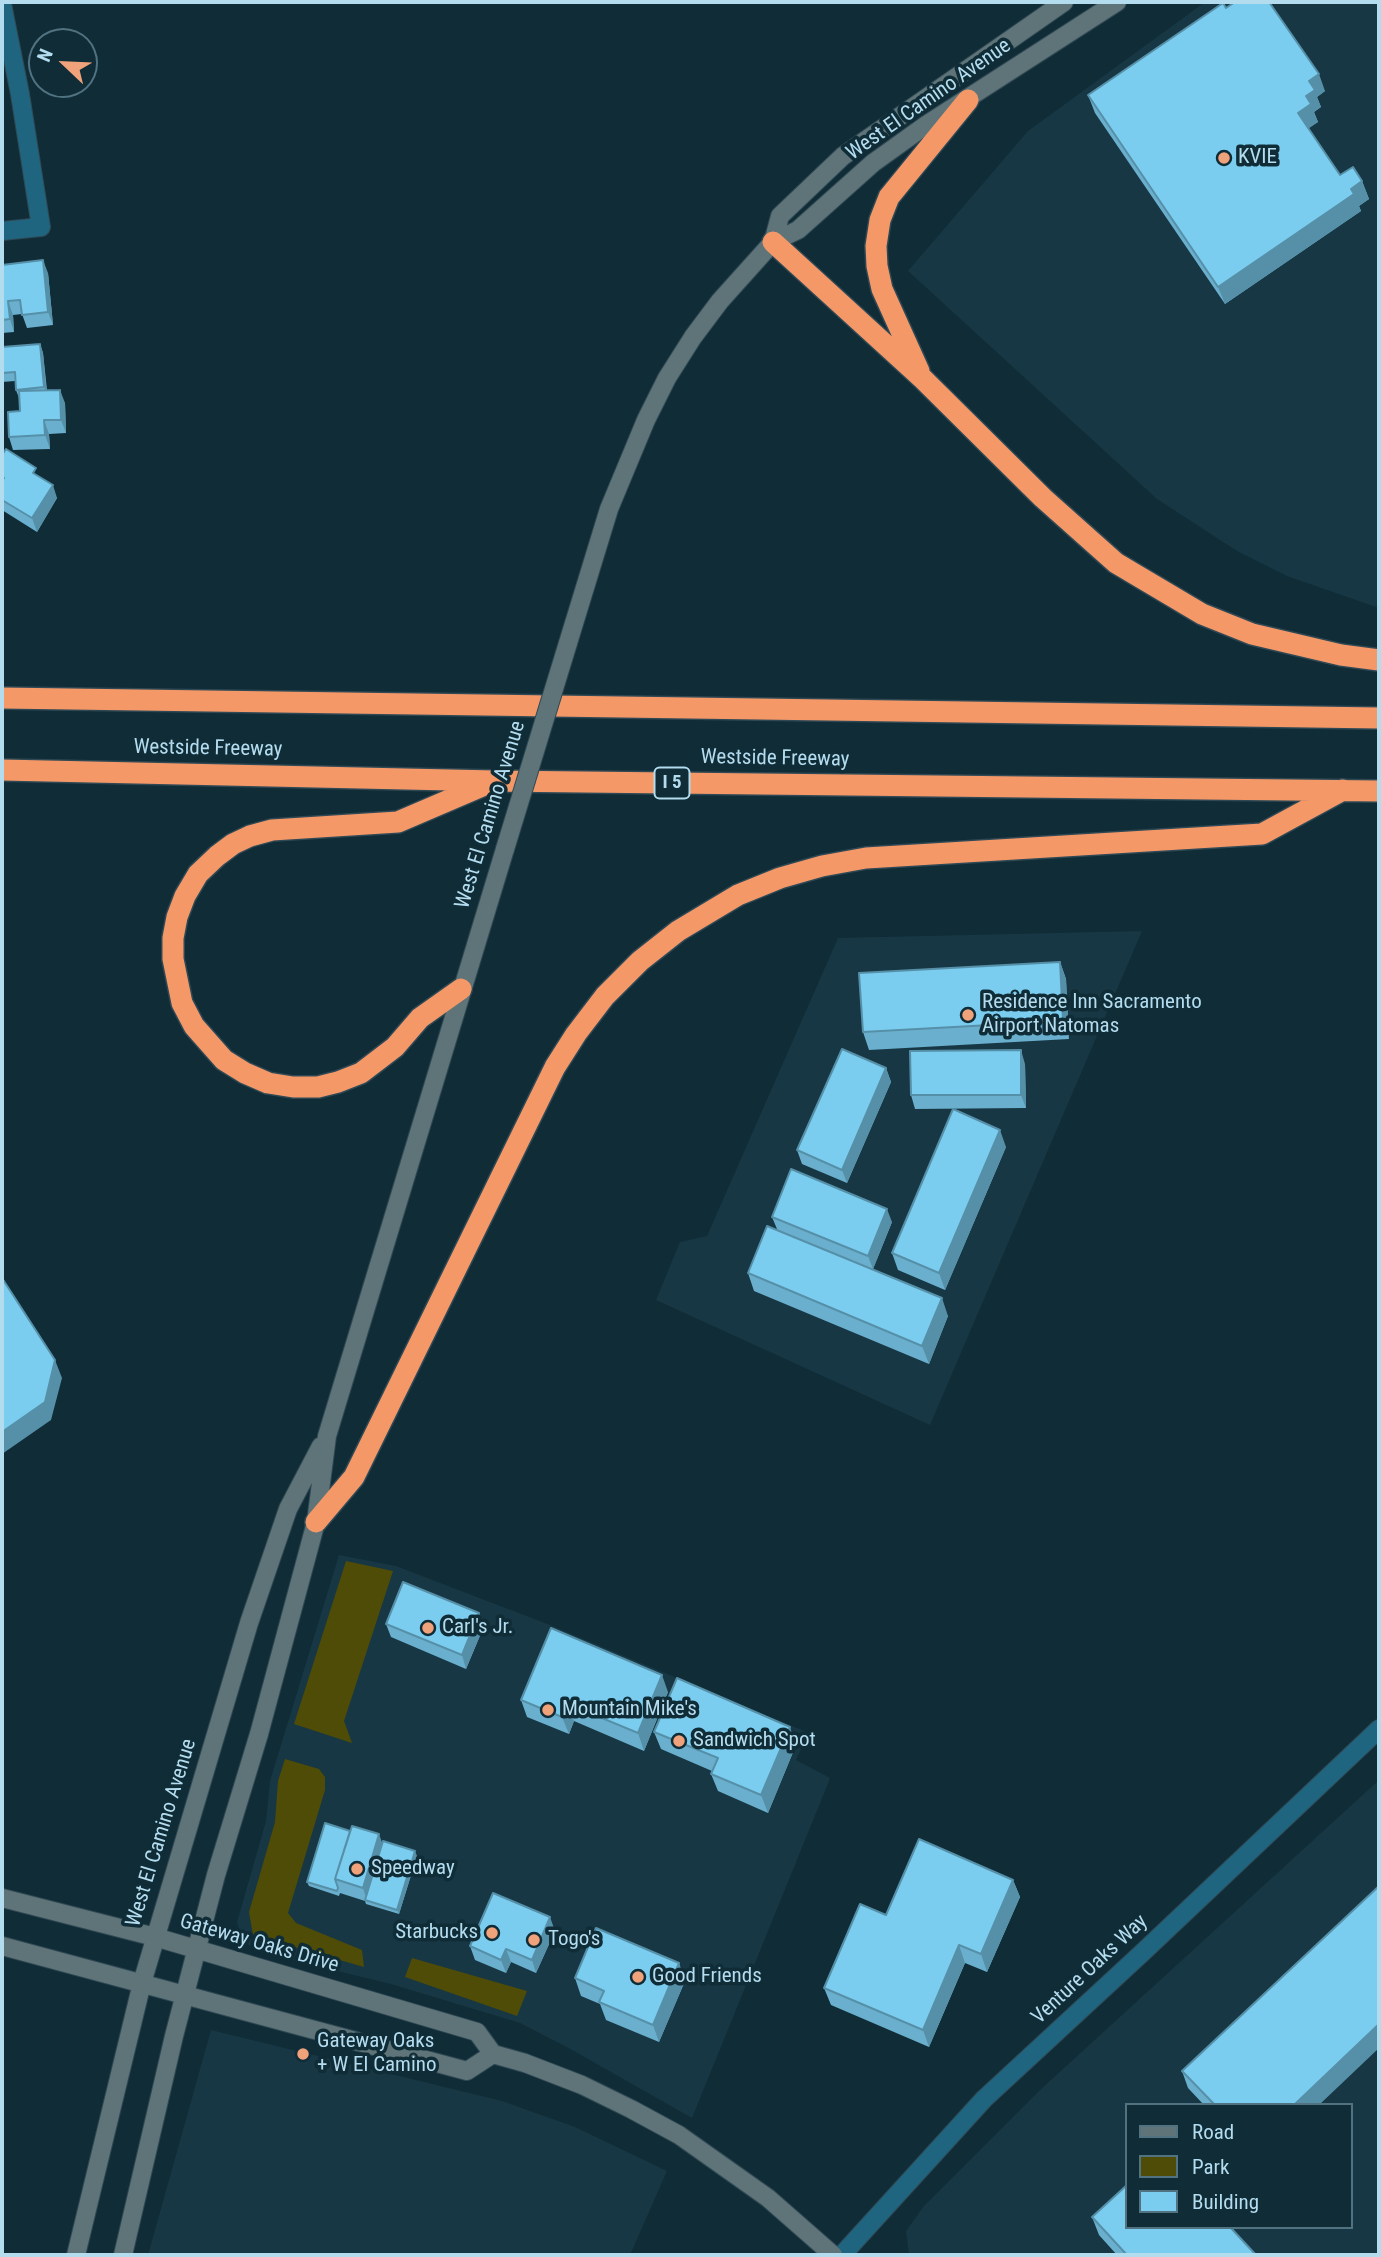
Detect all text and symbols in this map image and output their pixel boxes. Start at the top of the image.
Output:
north arrow [28,28,98,98]
street label: West El Camino Avenue [842,34,1016,166]
text: N [32,46,58,65]
place label: KVIE [1238,145,1277,171]
marker: KVIE [1216,150,1232,166]
street label: West El Camino Avenue [450,718,532,912]
street label: Westside Freeway [133,735,283,763]
street label: Westside Freeway [700,745,850,773]
road number: I 5 [654,768,690,798]
place label: Residence Inn Sacramento Airport Natomas [982,990,1202,1040]
marker: Residence Inn Sacramento Airport Natomas [960,1007,976,1023]
place label: Carl's Jr. [442,1615,513,1641]
marker: Carl's Jr. [420,1620,436,1636]
place label: Mountain Mike's [562,1697,697,1723]
marker: Mountain Mike's [540,1702,556,1718]
place label: Sandwich Spot [693,1728,816,1754]
marker: Sandwich Spot [671,1733,687,1749]
street label: West El Camino Avenue [121,1736,203,1930]
place label: Speedway [371,1856,455,1882]
marker: Speedway [349,1861,365,1877]
street label: Gateway Oaks Drive [177,1909,341,1979]
street label: Venture Oaks Way [1027,1910,1153,2030]
place label: Starbucks [395,1920,478,1946]
marker: Starbucks [484,1925,500,1941]
place label: Togo's [548,1927,600,1953]
marker: Togo's [526,1932,542,1948]
place label: Good Friends [652,1964,762,1990]
marker: Good Friends [630,1969,646,1985]
place label: Gateway Oaks + W El Camino [317,2029,436,2079]
marker: Gateway Oaks + W El Camino [295,2046,311,2062]
legend [1126,2103,1353,2229]
text: Road [1192,2120,1234,2144]
text: Park [1192,2155,1229,2179]
text: Building [1192,2190,1259,2214]

